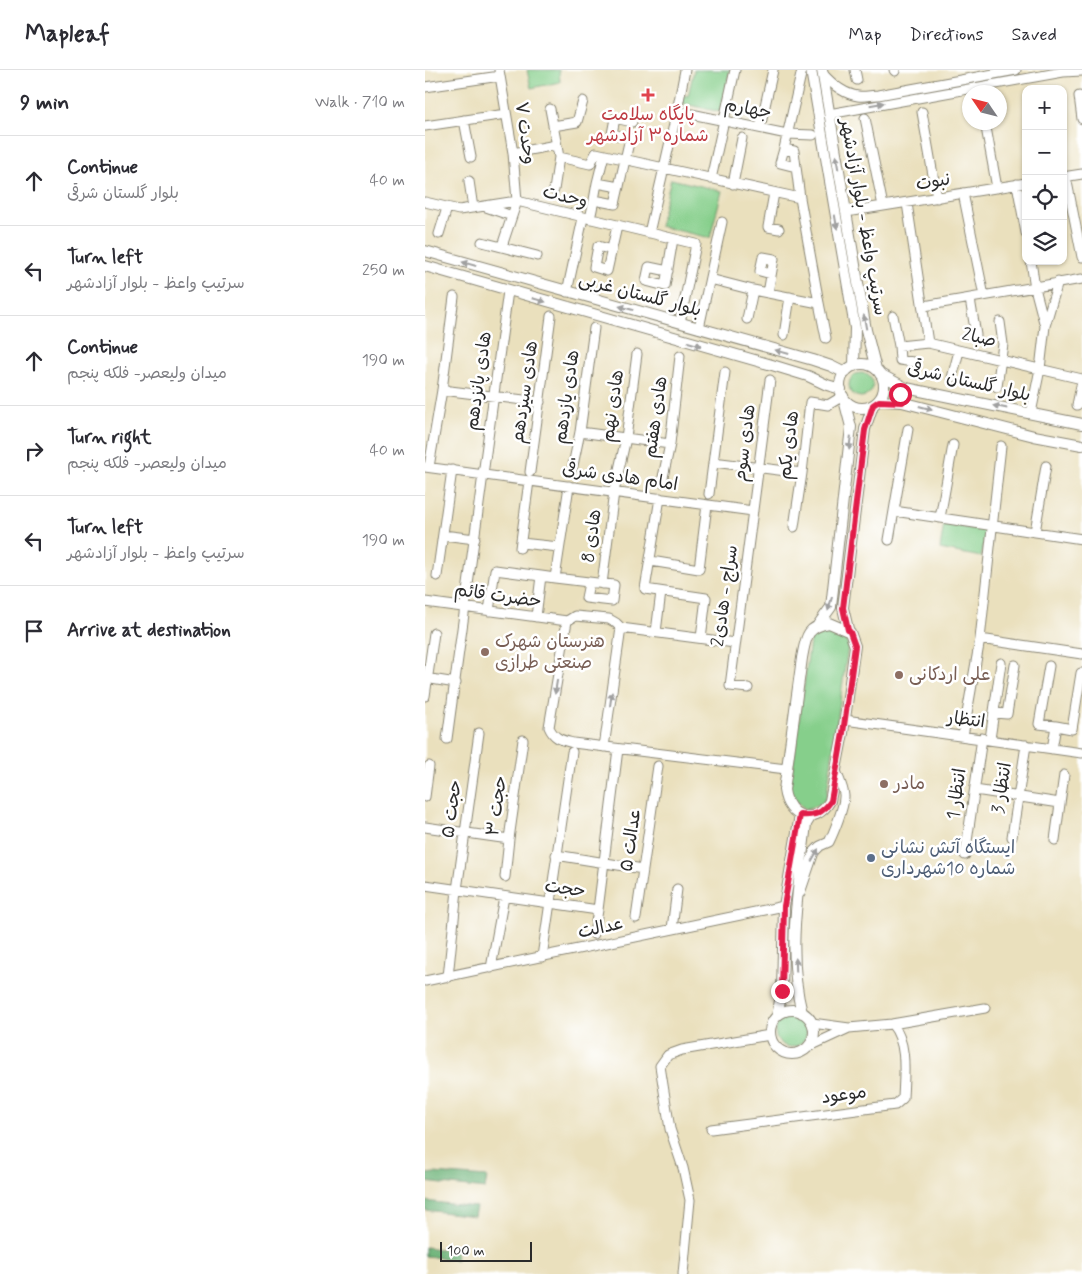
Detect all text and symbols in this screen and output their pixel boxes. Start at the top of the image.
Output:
text: Mapleaf [25,19,110,50]
text: Map [849,23,882,47]
text: Directions [910,23,984,47]
text: Saved [1012,23,1057,47]
north arrow [962,85,1007,130]
map controls [1022,85,1067,265]
button: + [1022,85,1067,130]
marker: پایگاه سلامت شماره۳ آزادشهر [641,88,655,102]
text: 9 min [20,89,69,117]
text: Walk · 710 m [315,92,405,113]
street label: جهارم [722,93,774,126]
street label: وحدت ۷ [509,100,541,166]
one-way arrow [869,100,885,108]
place label: پایگاه سلامت شماره۳ آزادشهر [585,103,709,148]
street label: سرتیپ واعظ - بلوار آزادشهر [833,115,892,317]
button: − [1022,130,1067,175]
one-way arrow [833,153,841,169]
text: Continue [67,155,138,180]
icon: ahead [20,167,48,195]
street label: نبوت [914,167,952,197]
text: 40 m [369,170,405,191]
button: locate [1022,175,1067,220]
street label: وحدت [540,180,590,214]
text: بلوار گلستان شرقی [67,183,179,204]
one-way arrow [833,214,841,230]
button: layers [1022,220,1067,265]
text: Turn left [67,245,143,270]
icon: left [20,257,48,285]
one-way arrow [462,259,477,267]
text: 250 m [362,260,405,281]
street label: بلوار گلستان غربی [576,267,704,323]
text: سرتیپ واعظ - بلوار آزادشهر [67,273,245,294]
one-way arrow [532,296,547,304]
one-way arrow [618,304,633,312]
one-way arrow [860,313,868,329]
street label: صبا2 [959,322,999,354]
street label: هادی پانزدهم [460,330,499,432]
text: Continue [67,335,138,360]
street label: هادی سیزدهم [506,339,545,445]
one-way arrow [688,340,703,348]
icon: ahead [20,347,48,375]
one-way arrow [775,347,790,355]
street label: هادی یازدهم [549,348,586,446]
text: 190 m [362,350,405,371]
street label: بلوار گلستان شرقی [905,355,1033,408]
text: میدان ولیعصر- فلکه پنجم [67,363,227,384]
street label: هادی نهم [596,368,631,444]
street label: هادی هفتم [638,375,675,460]
route start [889,383,912,406]
one-way arrow [992,402,1008,410]
street label: هادی سوم [728,403,763,483]
one-way arrow [919,404,934,412]
street label: هادی یکم [773,409,806,481]
text: Turn right [67,425,151,450]
one-way arrow [846,436,854,452]
icon: right [20,437,48,465]
text: 40 m [369,440,405,461]
text: میدان ولیعصر- فلکه پنجم [67,453,227,474]
street label: امام هادی شرقی [560,456,680,498]
street label: هادی 8 [576,508,608,564]
text: Turn left [67,515,143,540]
icon: left [20,527,48,555]
text: 190 m [362,530,405,551]
text: سرتیپ واعظ - بلوار آزادشهر [67,543,245,564]
street label: سراج - هادی2 [706,544,744,648]
street label: حضرت قائم [453,578,543,615]
one-way arrow [825,597,833,612]
icon: arrive [20,617,48,645]
text: Arrive at destination [67,618,231,643]
place label: هنرستان شهرک صنعتی طرازی [495,630,605,675]
marker: هنرستان شهرک صنعتی طرازی [479,646,491,658]
place label: علی اردکانی [909,663,991,687]
marker: علی اردکانی [893,669,905,681]
one-way arrow [552,679,560,695]
one-way arrow [607,690,615,706]
street label: انتظار [944,706,987,734]
street label: انتظار 3 [986,761,1018,815]
street label: انتظار 1 [942,767,972,821]
place label: مادر [892,772,925,796]
street label: حجت ۳ [481,774,513,838]
street label: حجت ۵ [436,778,468,840]
marker: مادر [878,778,890,790]
street label: عدالت ۵ [615,807,647,873]
place label: ایستگاه آتش نشانی شماره 10شهرداری [881,836,1015,881]
one-way arrow [811,847,819,862]
marker: ایستگاه آتش نشانی شماره 10شهرداری [865,852,877,864]
street label: حجت [543,874,587,904]
street label: عدالت [576,911,626,945]
one-way arrow [791,957,799,973]
route end [771,980,794,1003]
street label: موعود [820,1080,868,1110]
scale bar [440,1239,533,1262]
text: 100 m [447,1242,485,1260]

